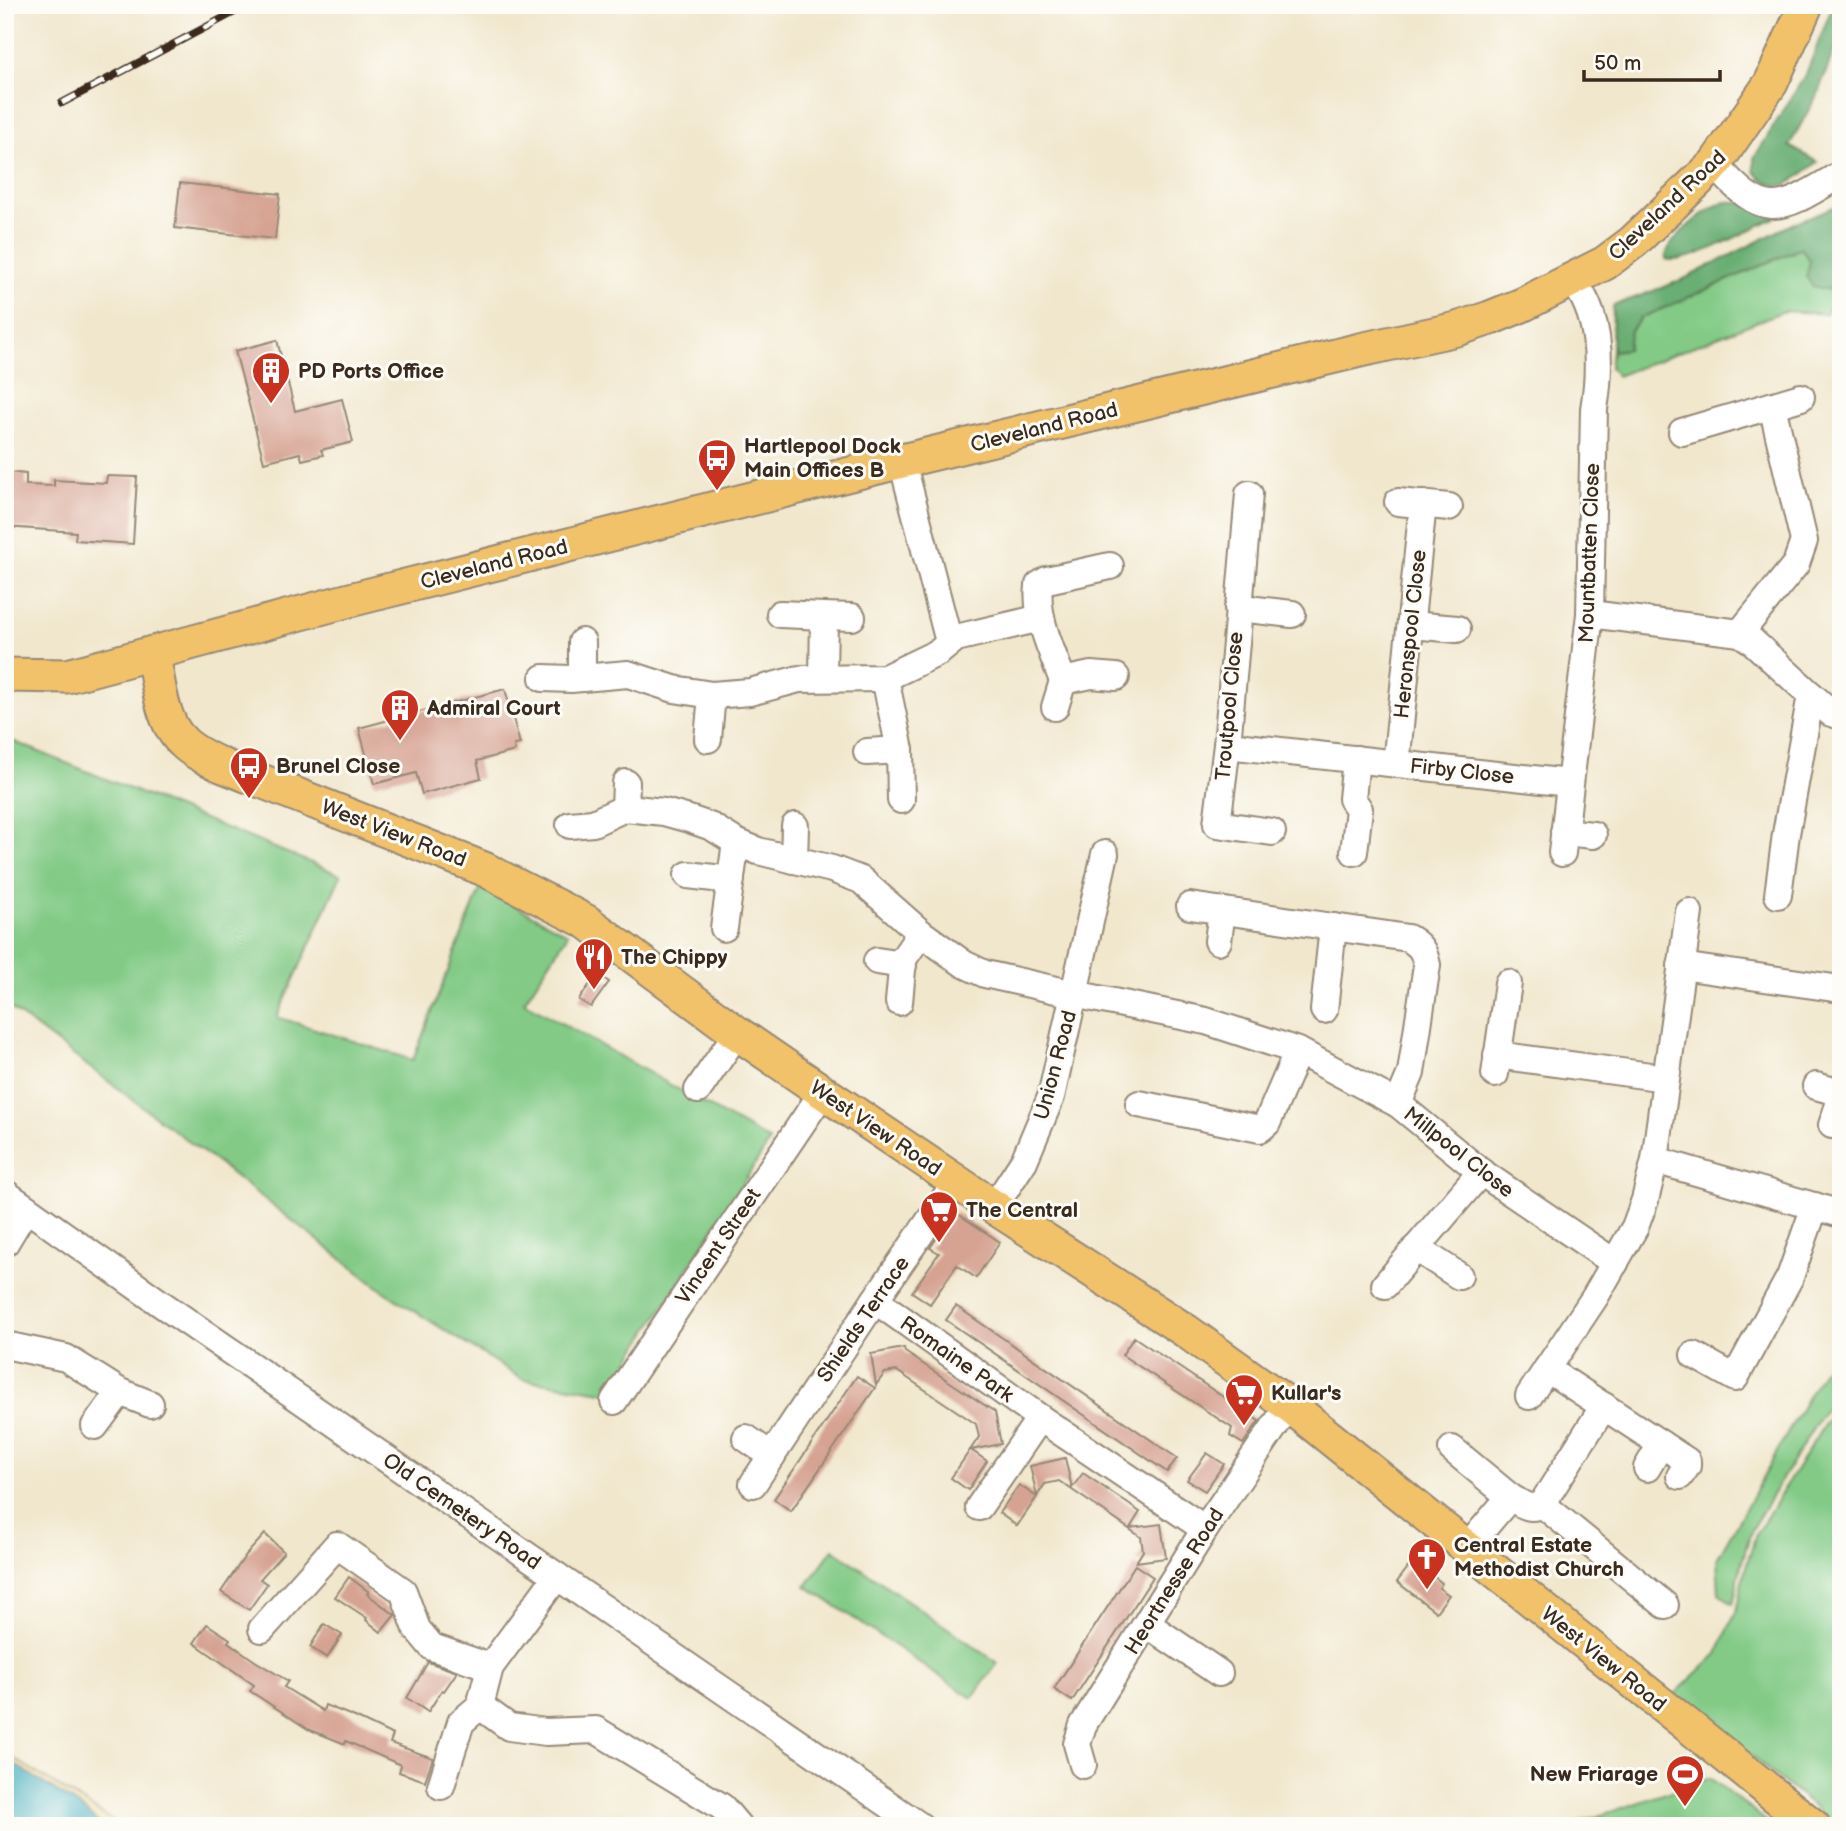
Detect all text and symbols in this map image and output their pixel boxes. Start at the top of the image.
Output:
scale bar [1584,38,1720,82]
text: 50 m [1594,51,1641,76]
street label: Cleveland Road [1604,145,1731,266]
building icon: PD Ports Office [250,350,292,405]
place label: PD Ports Office [298,359,444,384]
street label: Cleveland Road [968,397,1120,458]
place label: Hartlepool Dock Main Offices B [744,434,901,483]
bus stop icon: Hartlepool Dock Main Offices B [696,437,738,492]
street label: Mountbatten Close [1574,463,1605,643]
street label: Cleveland Road [418,534,570,595]
street label: Heronspool Close [1389,548,1432,720]
street label: Troutpool Close [1211,631,1248,781]
building icon: Admiral Court [379,687,421,742]
place label: Admiral Court [426,696,560,721]
bus stop icon: Brunel Close [228,745,270,800]
place label: Brunel Close [276,754,400,779]
street label: Firby Close [1409,754,1515,789]
street label: West View Road [318,794,470,873]
restaurant icon: The Chippy [573,936,615,991]
place label: The Chippy [621,945,728,970]
street label: Union Road [1029,1008,1082,1123]
street label: West View Road [805,1075,946,1182]
street label: Millpool Close [1399,1102,1519,1203]
street label: Vincent Street [670,1183,767,1309]
supermarket icon: The Central [918,1189,960,1244]
place label: The Central [966,1198,1078,1223]
street label: Shields Terrace [812,1251,915,1387]
street label: Romaine Park [895,1311,1019,1408]
supermarket icon: Kullar's [1223,1372,1265,1427]
place label: Kullar's [1271,1381,1341,1406]
street label: Old Cemetery Road [378,1448,545,1575]
street label: Heortnesse Road [1119,1503,1230,1659]
place label: Central Estate Methodist Church [1454,1533,1624,1582]
church icon: Central Estate Methodist Church [1406,1536,1448,1591]
street label: West View Road [1536,1601,1671,1717]
sports icon: New Friarage [1664,1753,1706,1808]
place label: New Friarage [1530,1762,1658,1787]

